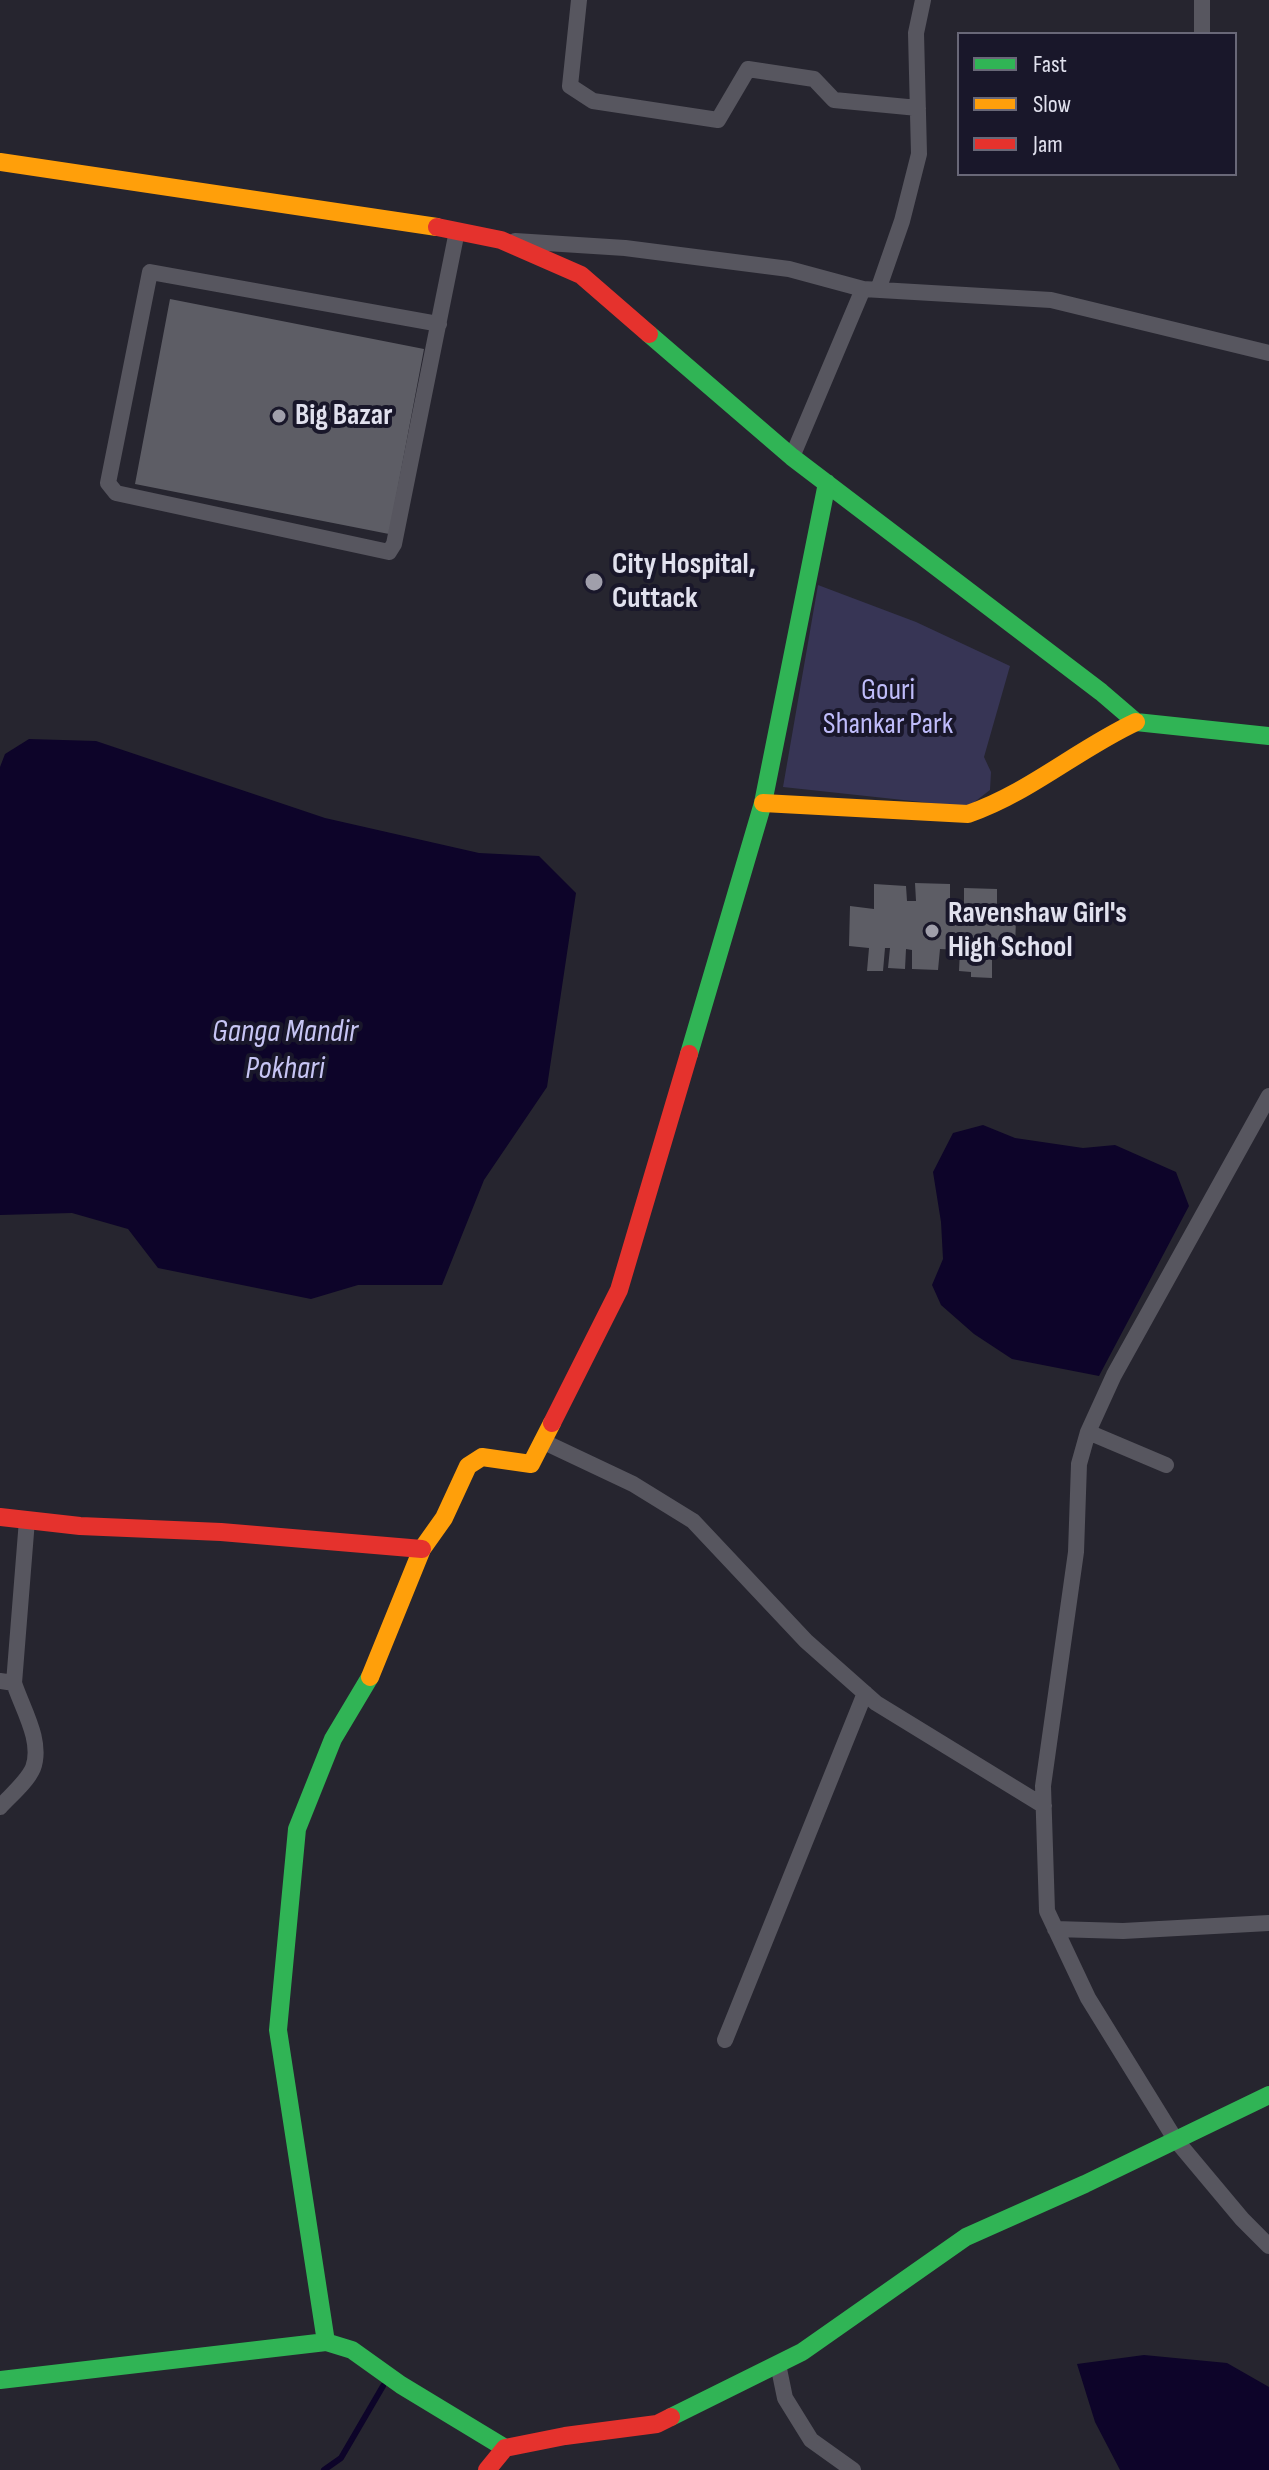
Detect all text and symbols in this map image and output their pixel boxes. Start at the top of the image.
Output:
legend [957,32,1237,176]
text: Fast [1033,50,1067,79]
text: Slow [1033,90,1071,119]
text: Jam [1033,130,1063,159]
place label: Big Bazar [295,398,392,434]
marker: Big Bazar [270,407,288,425]
place label: City Hospital, Cuttack [612,547,756,618]
marker: City Hospital, Cuttack [583,571,605,593]
park label: Gouri Shankar Park [823,673,953,744]
place label: Ravenshaw Girl's High School [948,896,1127,966]
marker: Ravenshaw Girl's High School [923,922,941,940]
water label: Ganga Mandir Pokhari [212,1014,358,1089]

